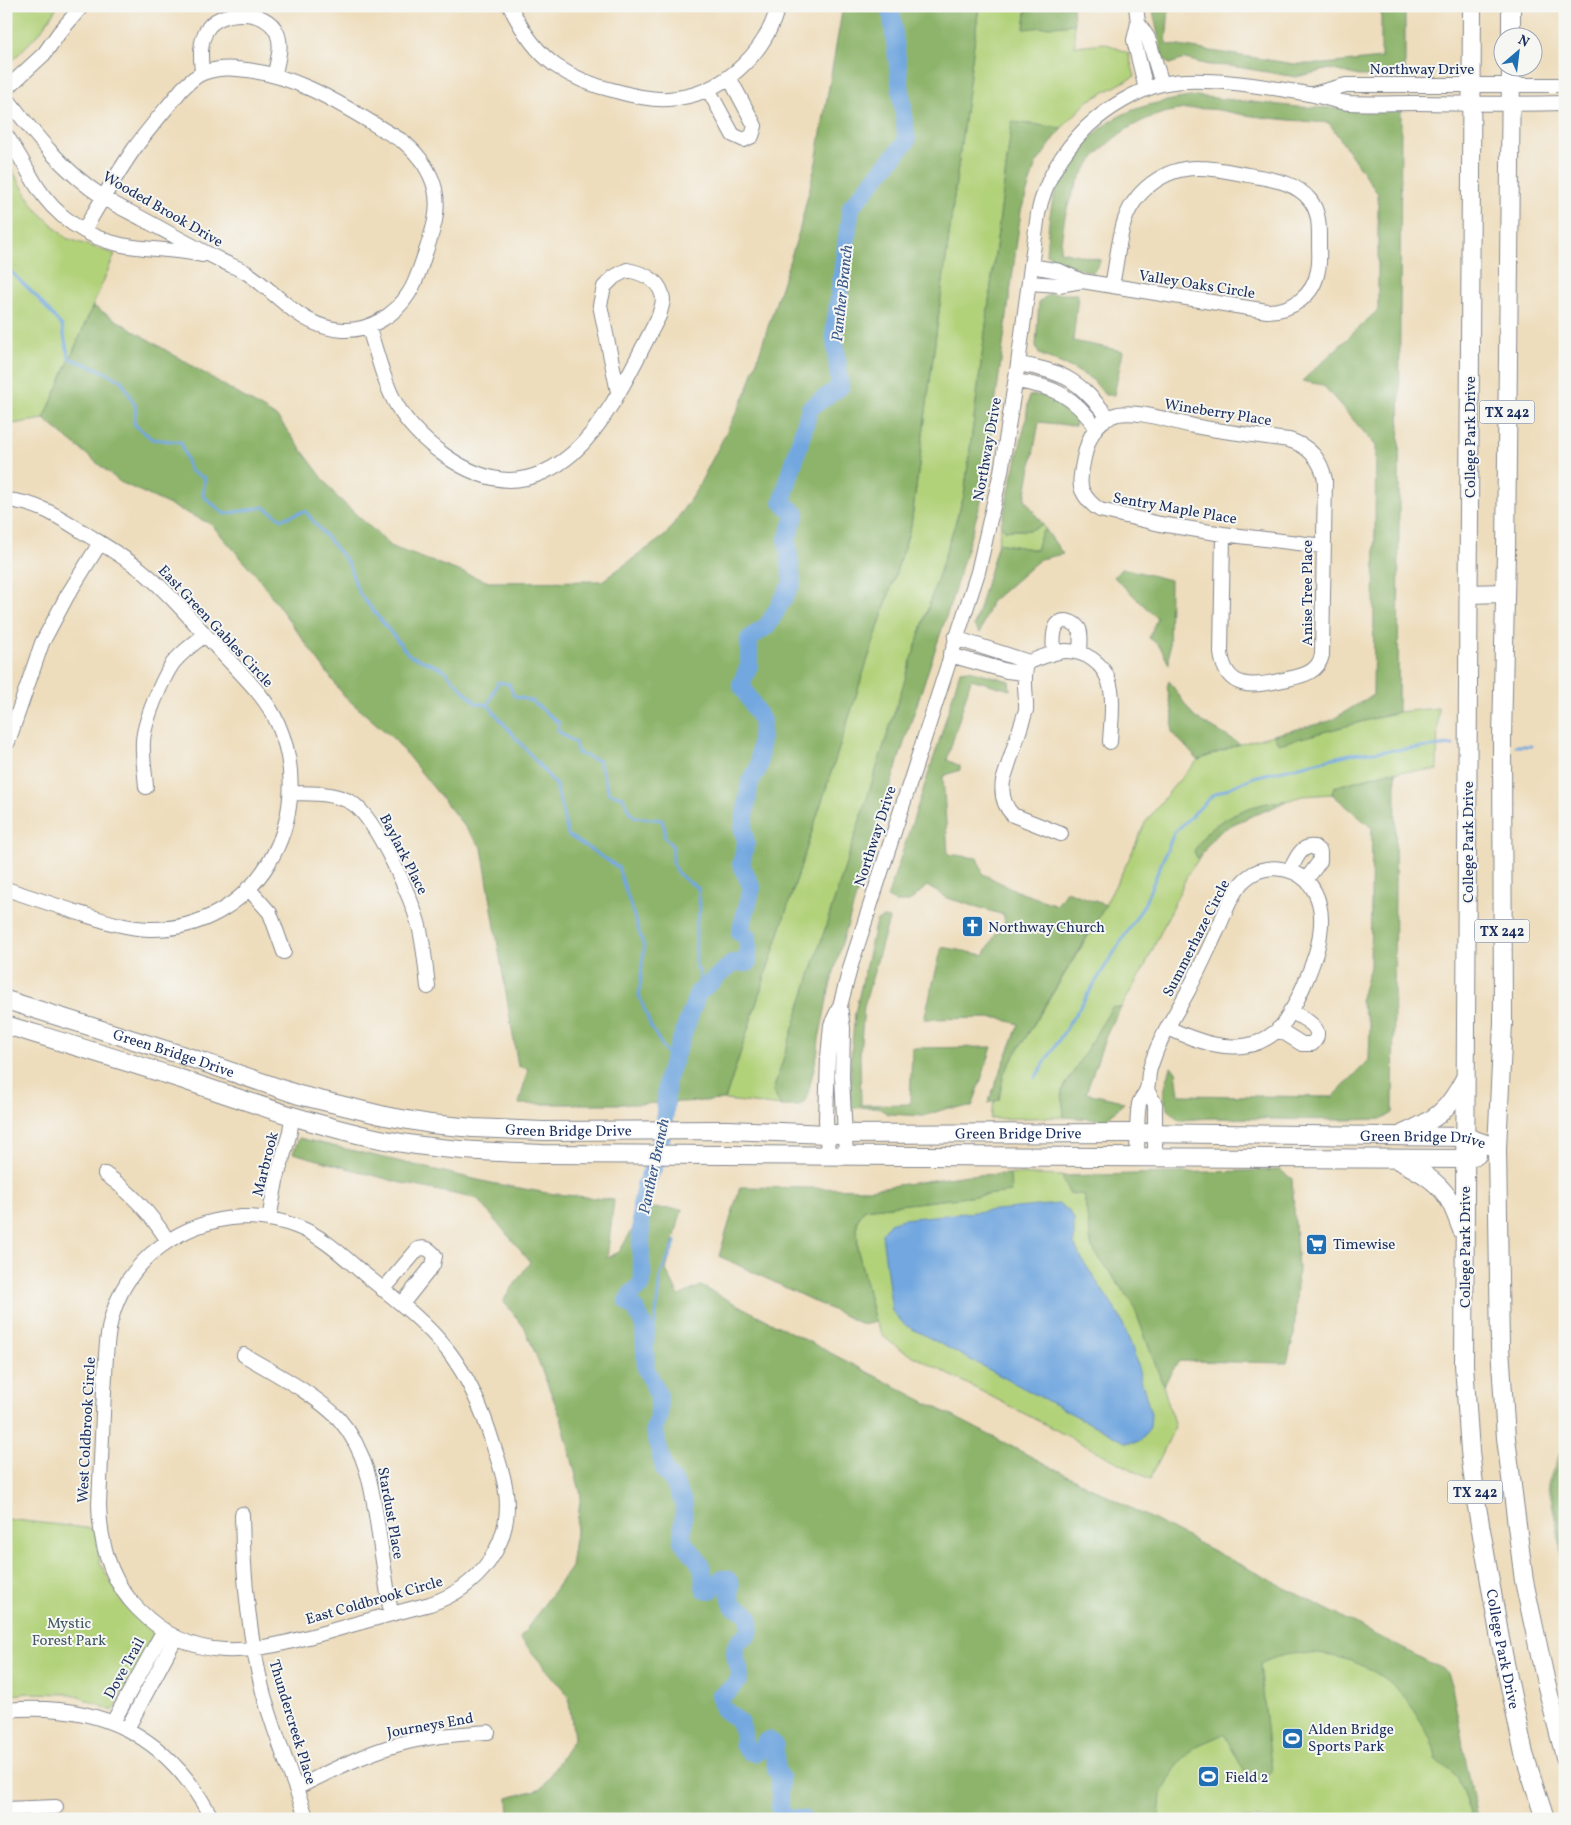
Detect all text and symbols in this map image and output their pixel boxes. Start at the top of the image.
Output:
north arrow [1494,28,1544,78]
text: N [1514,31,1532,53]
street label: Northway Drive [1370,60,1474,81]
street label: Wooded Brook Drive [98,167,226,253]
water label: Panther Branch [827,244,859,343]
street label: Valley Oaks Circle [1137,266,1256,305]
street label: College Park Drive [1461,376,1482,498]
street label: Wineberry Place [1163,395,1273,432]
street label: Northway Drive [969,396,1008,503]
road number: TX 242 [1480,401,1534,424]
street label: Sentry Maple Place [1111,488,1238,531]
street label: Anise Tree Place [1298,540,1319,646]
street label: East Green Gables Circle [152,561,277,693]
street label: College Park Drive [1459,781,1480,903]
street label: Northway Drive [850,783,903,890]
street label: Baylark Place [373,811,432,899]
street label: Summerhaze Circle [1159,876,1236,1001]
church icon: Northway Church [960,915,984,939]
place label: Northway Church [988,918,1105,939]
road number: TX 242 [1474,919,1530,942]
street label: Green Bridge Drive [110,1025,237,1084]
water label: Panther Branch [634,1116,676,1216]
street label: Green Bridge Drive [505,1120,632,1143]
street label: Green Bridge Drive [955,1124,1082,1146]
street label: Green Bridge Drive [1360,1127,1489,1155]
street label: Marbrook [248,1130,285,1199]
street label: College Park Drive [1456,1186,1477,1308]
supermarket icon: Timewise [1305,1232,1329,1256]
place label: Timewise [1333,1235,1395,1256]
street label: West Coldbrook Circle [73,1357,102,1504]
street label: Stardust Place [371,1465,408,1561]
road number: TX 242 [1448,1480,1502,1504]
street label: East Coldbrook Circle [303,1572,445,1631]
street label: College Park Drive [1480,1588,1523,1711]
park label: Mystic Forest Park [32,1614,106,1652]
street label: Dove Trail [100,1634,151,1703]
street label: Thundercreek Place [263,1657,321,1787]
street label: Journeys End [385,1709,475,1744]
place label: Alden Bridge Sports Park [1308,1720,1394,1758]
sports icon: Alden Bridge Sports Park [1280,1726,1304,1750]
sports icon: Field 2 [1197,1765,1221,1789]
place label: Field 2 [1225,1768,1269,1789]

